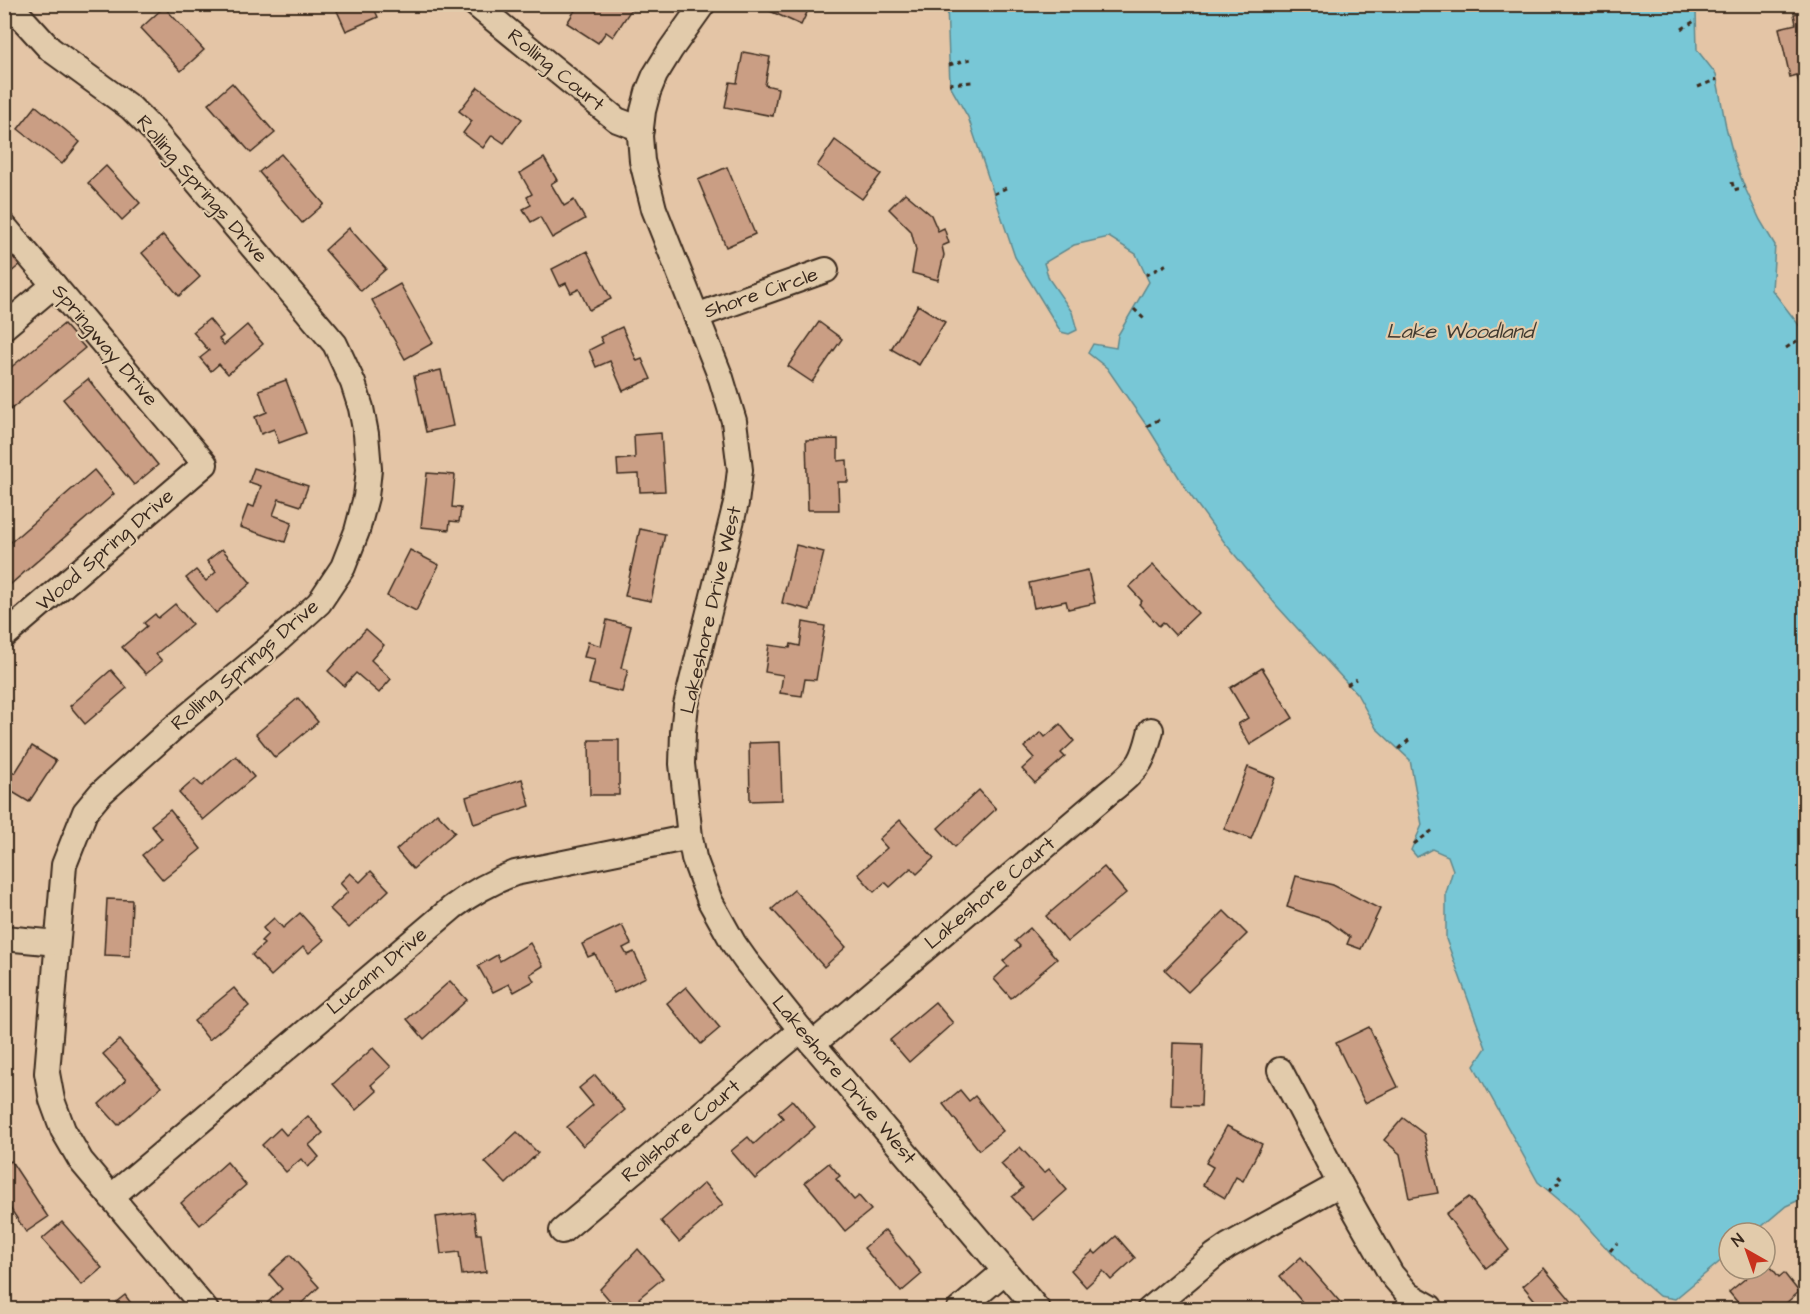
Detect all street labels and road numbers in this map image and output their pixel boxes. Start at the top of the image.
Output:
street label: Rolling Court [501,22,611,119]
street label: Rolling Springs Drive [129,109,274,270]
street label: Shore Circle [700,260,822,326]
street label: Springway Drive [45,278,165,413]
street label: Wood Spring Drive [30,482,181,618]
street label: Lakeshore Drive West [673,503,749,717]
street label: Rolling Springs Drive [165,593,326,738]
street label: Lakeshore Court [919,830,1061,956]
street label: Lucann Drive [321,921,433,1021]
street label: Lakeshore Drive West [765,990,923,1170]
street label: Rollshore Court [615,1073,747,1189]

